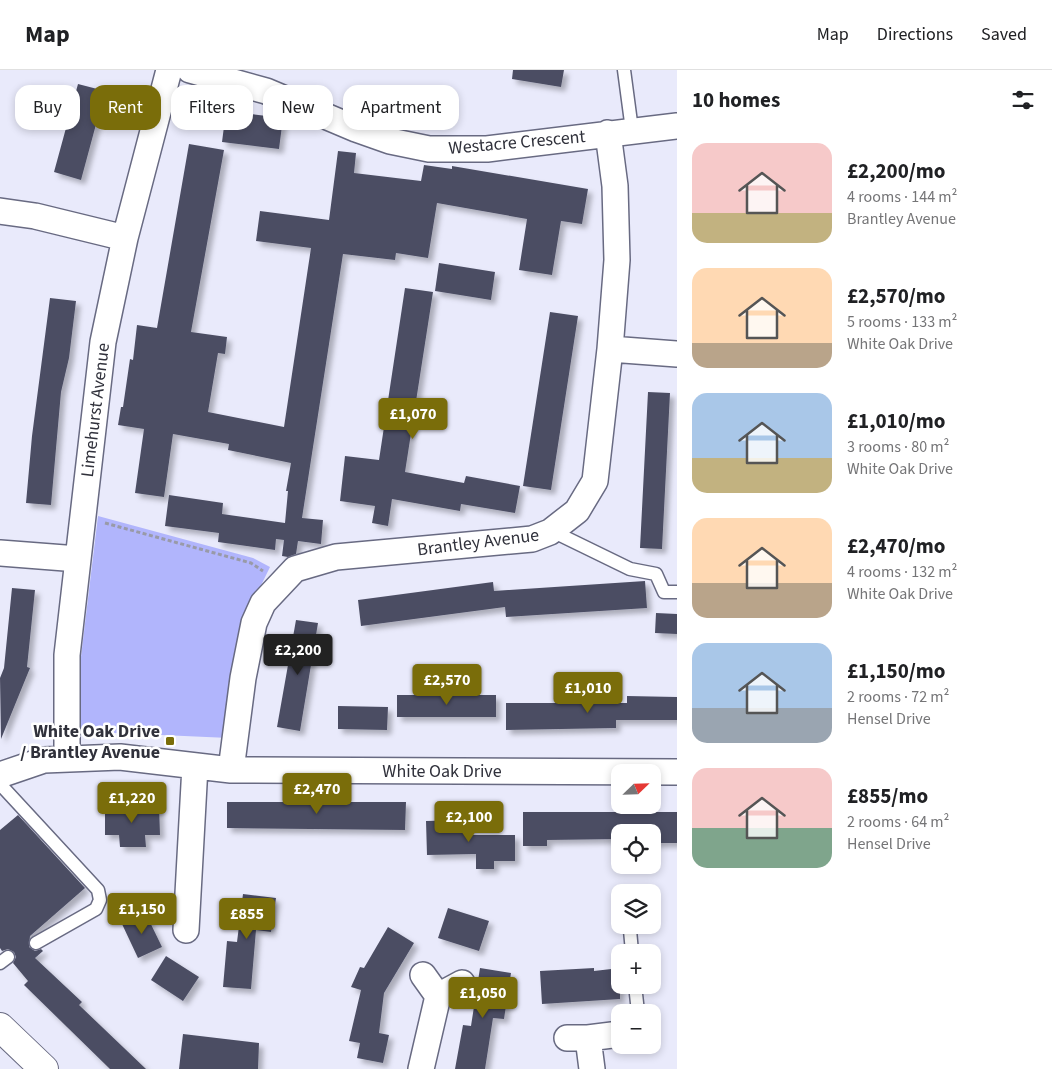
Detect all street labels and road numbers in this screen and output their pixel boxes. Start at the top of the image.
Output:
street label: Westacre Crescent [448,124,587,161]
street label: Limehurst Avenue [75,341,116,479]
street label: Brantley Avenue [416,523,540,562]
street label: White Oak Drive [382,759,502,784]

